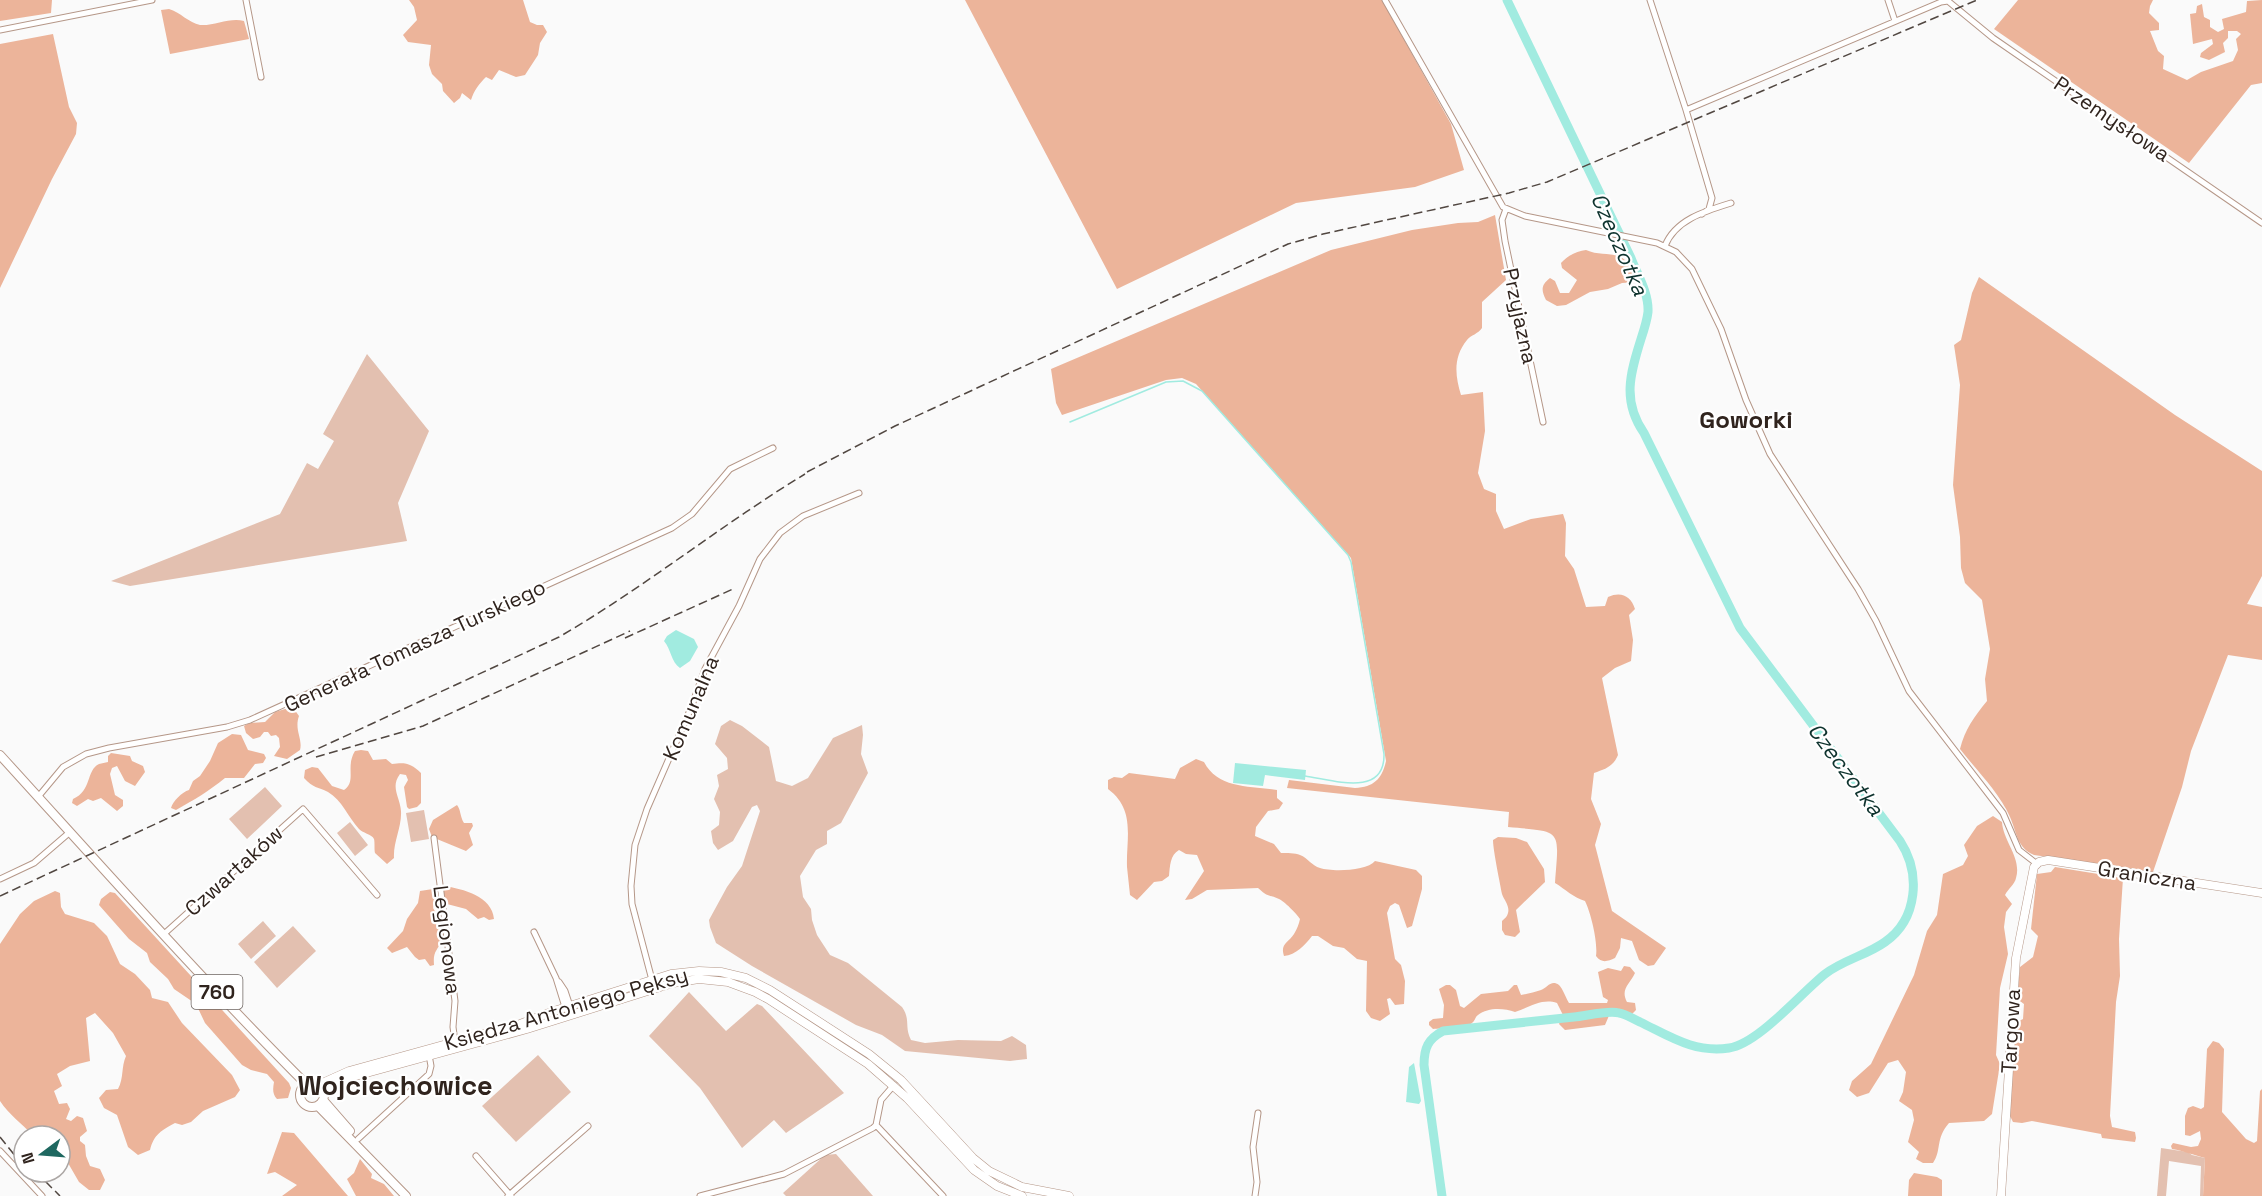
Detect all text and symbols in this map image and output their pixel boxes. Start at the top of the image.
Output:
street label: Przemysłowa [2049,70,2176,167]
water label: Czeczotka [1585,188,1655,300]
street label: Przyjazna [1497,265,1544,366]
district label: Goworki [1699,404,1793,435]
street label: Generała Tomasza Turskiego [280,573,550,718]
street label: Komunalna [656,651,725,764]
water label: Czeczotka [1802,717,1890,821]
street label: Czwartaków [179,819,288,922]
street label: Graniczna [2096,854,2198,897]
street label: Legionowa [427,884,468,996]
street label: Księdza Antoniego Pęksy [441,961,691,1056]
road number: 760 [192,975,242,1009]
street label: Targowa [1995,988,2026,1074]
district label: Wojciechowice [297,1068,493,1103]
north arrow [12,1124,72,1184]
text: N [16,1150,40,1166]

